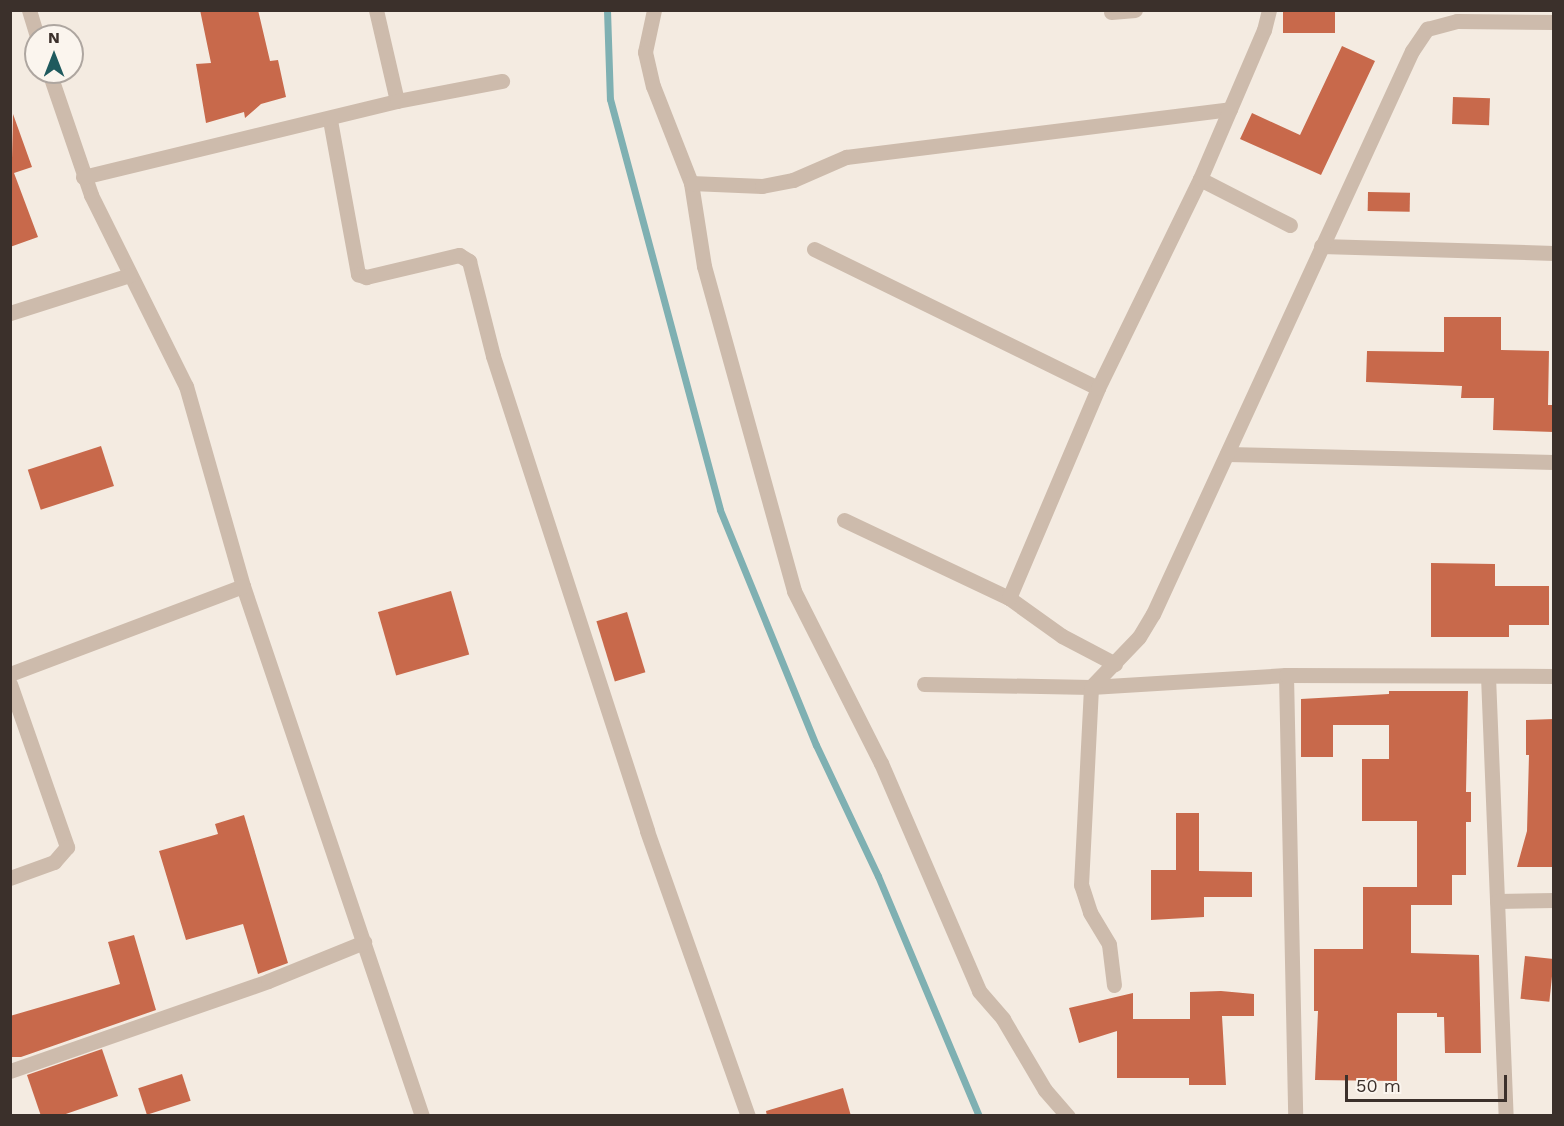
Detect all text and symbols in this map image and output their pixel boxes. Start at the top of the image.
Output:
north arrow [24,24,84,84]
text: N [48,28,60,47]
scale bar [1348,1063,1510,1101]
text: 50 m [1356,1075,1401,1096]

